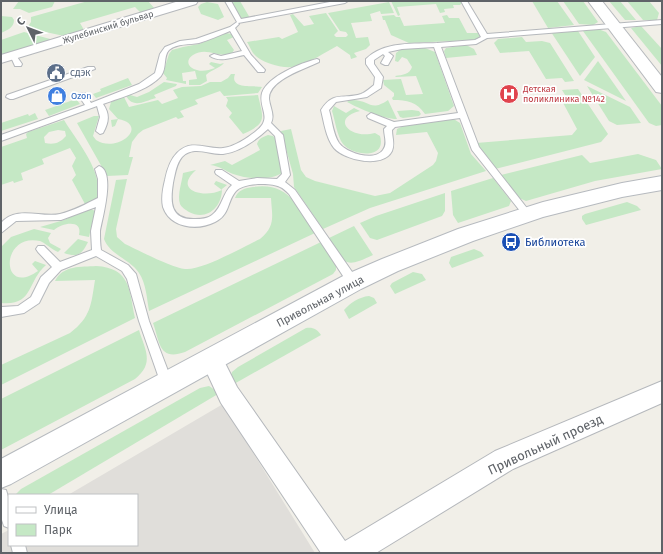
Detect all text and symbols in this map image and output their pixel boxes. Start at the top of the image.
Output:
north arrow [8,8,48,48]
street label: Жулебинский бульвар [61,8,155,46]
text: С [14,14,28,28]
public building icon: СДЭК [45,62,67,84]
place label: СДЭК [70,68,91,78]
hospital icon: Детская поликлиника №142 [498,83,520,105]
place label: Детская поликлиника №142 [522,84,605,104]
shop icon: Ozon [46,85,68,107]
place label: Ozon [71,91,92,101]
bus stop icon: Библиотека [500,231,522,253]
place label: Библиотека [525,236,586,249]
street label: Привольная улица [274,273,366,330]
street label: Привольный проезд [485,411,605,478]
legend [8,494,138,546]
text: Улица [44,503,78,517]
text: Парк [44,523,73,537]

